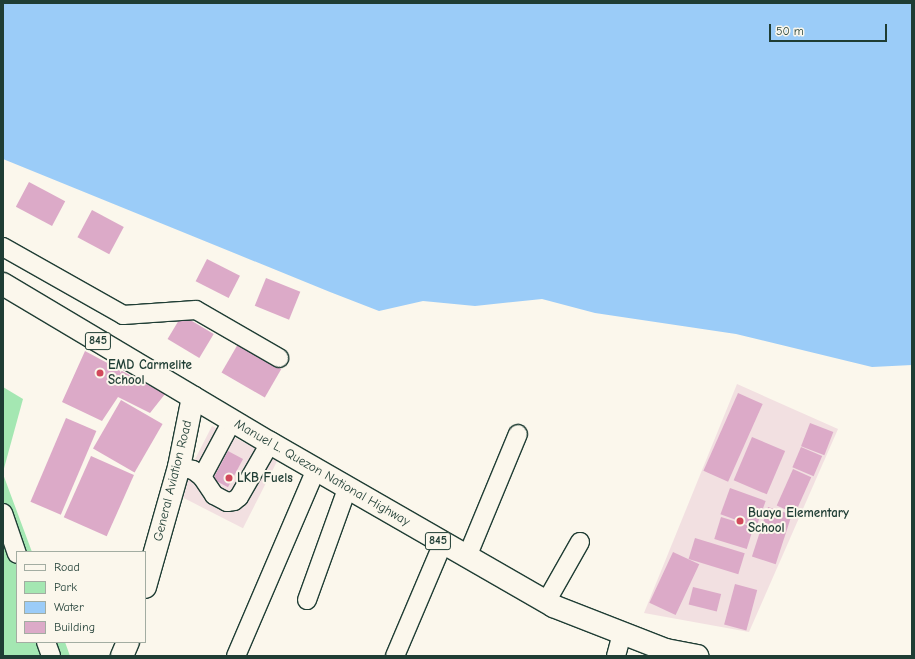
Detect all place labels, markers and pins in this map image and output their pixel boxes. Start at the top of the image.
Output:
place label: EMD Carmelite School [108,358,192,389]
marker: EMD Carmelite School [95,368,105,378]
place label: LKB Fuels [237,470,293,486]
marker: LKB Fuels [224,473,234,483]
place label: Buaya Elementary School [748,506,849,537]
marker: Buaya Elementary School [735,516,745,526]

